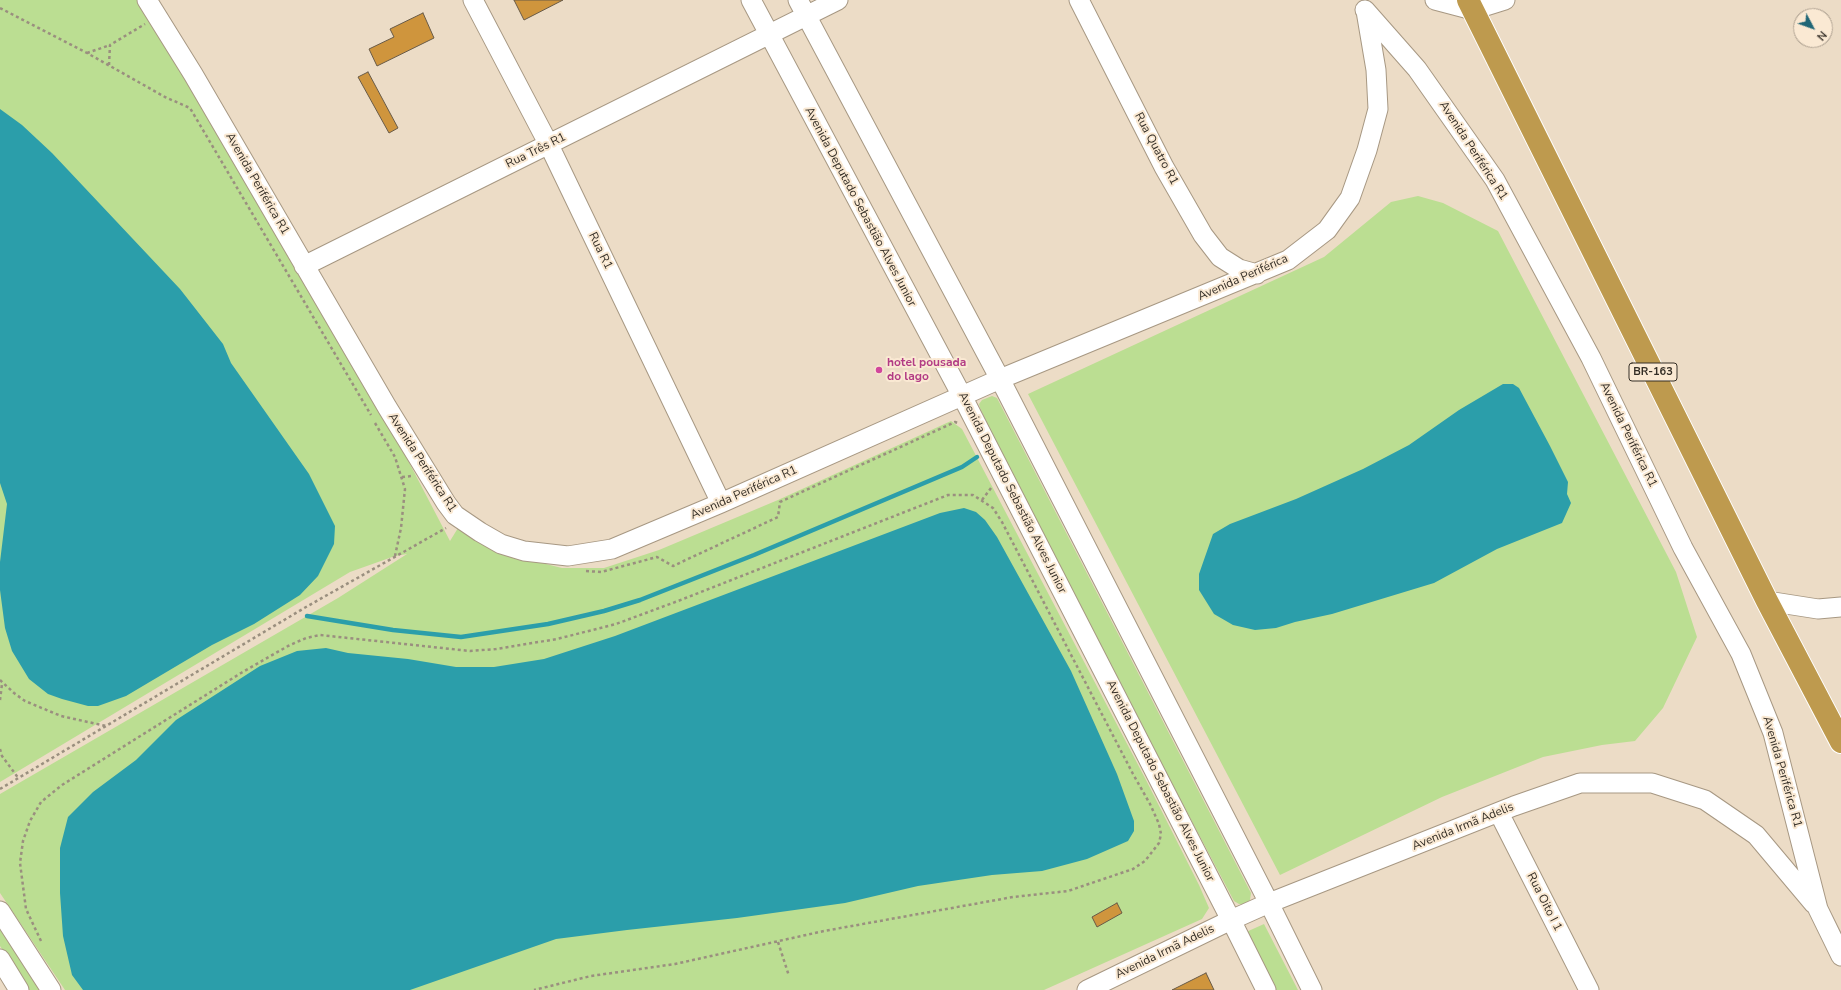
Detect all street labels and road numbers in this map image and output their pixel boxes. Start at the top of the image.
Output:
street label: Avenida Periférica R1 [1436,99,1510,203]
street label: Avenida Deputado Sebastião Alves Junior [801,105,919,309]
street label: Rua Quatro R1 [1131,110,1181,188]
street label: Rua Três R1 [504,130,568,172]
street label: Avenida Periférica R1 [222,131,292,237]
street label: Rua R1 [585,230,615,272]
street label: Avenida Periférica [1196,252,1290,304]
road number: BR-163 [1629,363,1677,381]
street label: Avenida Periférica R1 [1596,380,1660,490]
street label: Avenida Deputado Sebastião Alves Junior [955,390,1069,596]
street label: Avenida Periférica R1 [385,411,459,515]
street label: Avenida Periférica R1 [688,463,800,523]
street label: Avenida Deputado Sebastião Alves Junior [1103,678,1217,884]
street label: Avenida Periférica R1 [1759,715,1805,829]
street label: Avenida Irmã Adelis [1410,800,1516,854]
street label: Rua Oito I 1 [1523,870,1565,934]
street label: Avenida Irmã Adelis [1113,922,1217,982]

